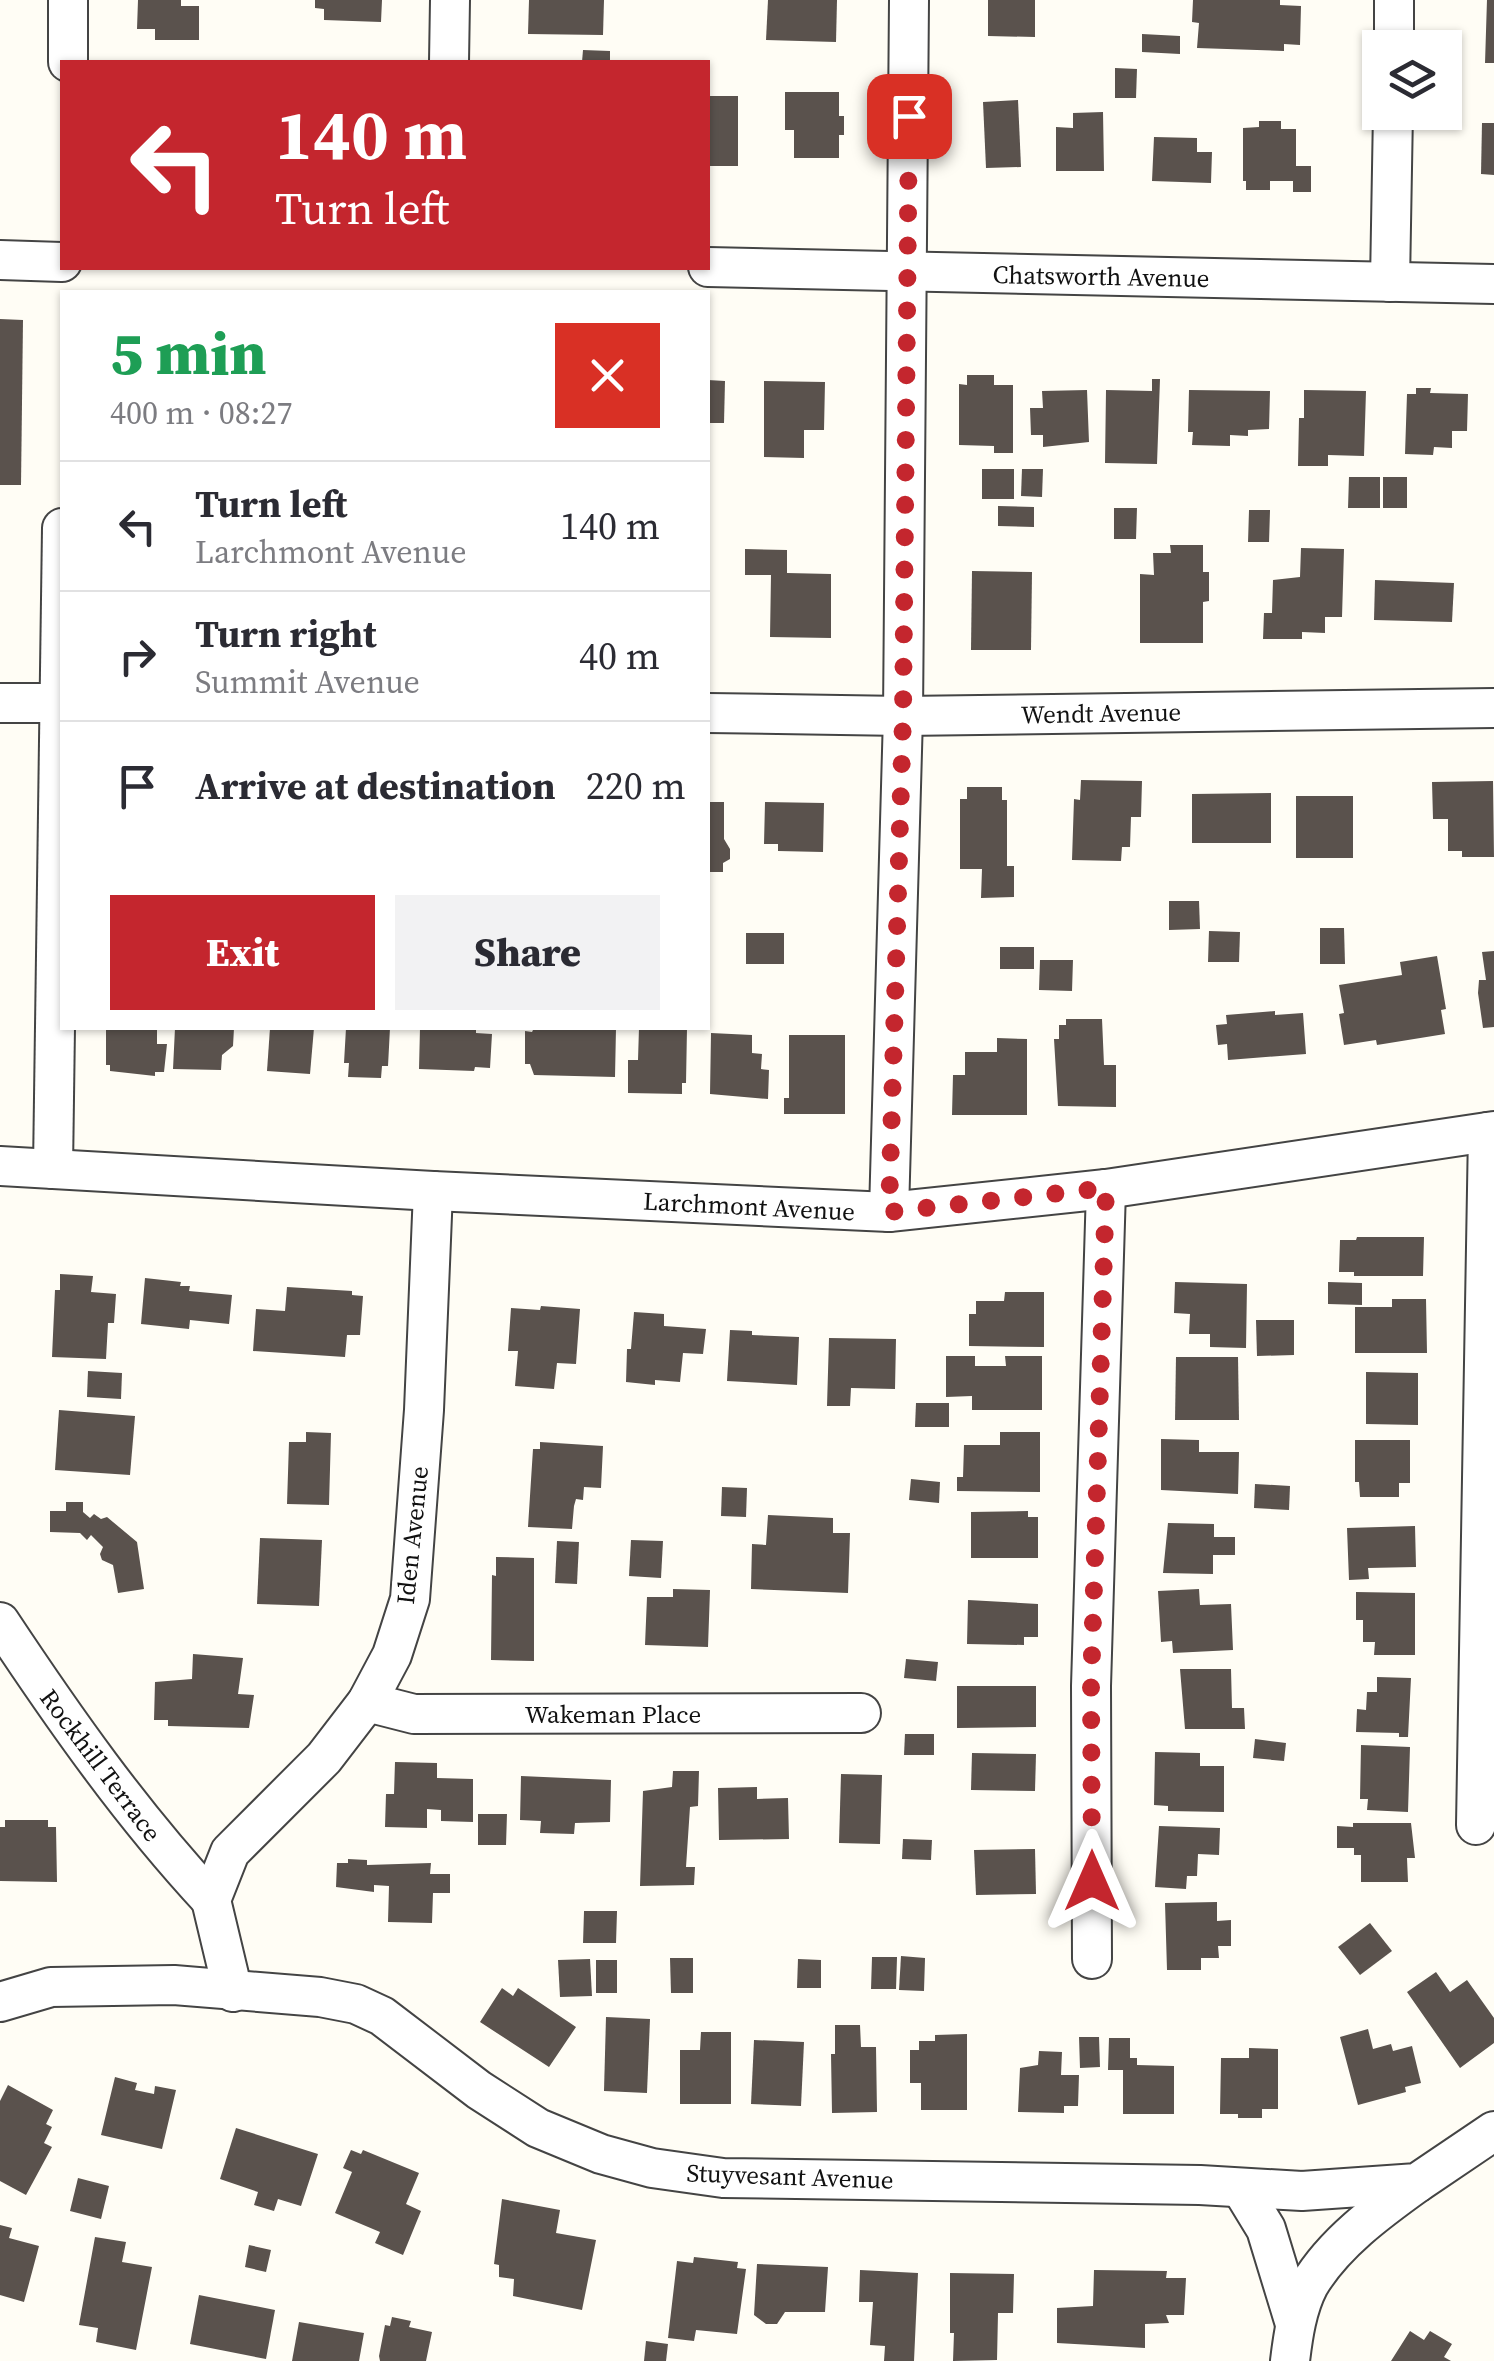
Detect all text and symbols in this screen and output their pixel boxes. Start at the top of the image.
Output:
map controls [1362,30,1462,130]
button: layers [1362,30,1462,130]
pin [867,74,952,159]
text: 140 m [275,86,467,182]
icon: arrive [882,89,937,144]
icon: left [110,100,240,230]
text: Turn left [275,177,449,239]
street label: Chatsworth Avenue [992,257,1210,295]
text: 5 min [110,312,266,394]
button: close [555,323,660,428]
text: 400 m · 08:27 [110,391,292,435]
text: Turn left [195,478,347,530]
icon: left [110,499,165,554]
text: 140 m [560,500,660,552]
text: Larchmont Avenue [195,530,466,574]
text: Turn right [195,608,377,660]
icon: right [110,629,165,684]
text: 40 m [579,630,660,682]
text: Summit Avenue [195,660,420,704]
street label: Wendt Avenue [1021,695,1181,731]
icon: arrive [110,759,165,814]
text: Arrive at destination [195,760,556,812]
text: 220 m [586,760,686,812]
button: Exit [110,895,375,1010]
button: Share [395,895,660,1010]
street label: Larchmont Avenue [642,1183,856,1229]
street label: Iden Avenue [388,1464,436,1606]
street label: Rockhill Terrace [32,1682,170,1848]
street label: Wakeman Place [525,1697,701,1731]
position arrow [1040,1829,1144,1933]
street label: Stuyvesant Avenue [686,2155,894,2197]

